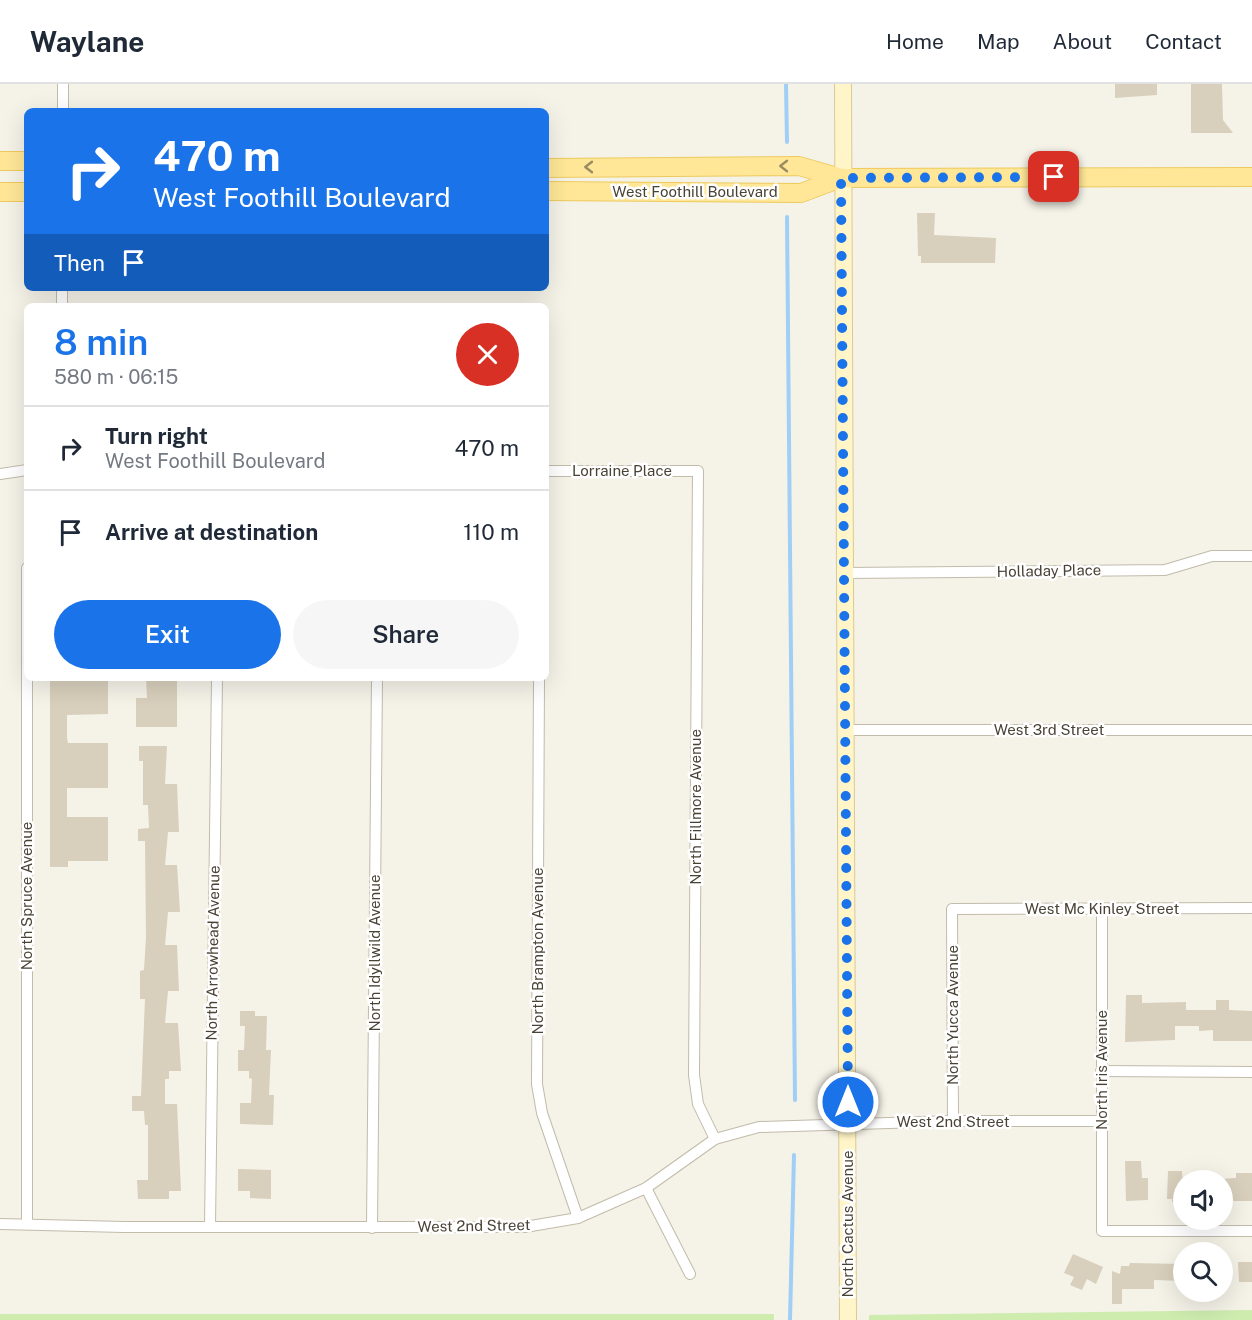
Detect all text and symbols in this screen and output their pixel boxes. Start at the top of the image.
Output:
text: Waylane [30,25,144,58]
text: Home [886,29,944,54]
text: Map [977,29,1020,54]
text: About [1053,29,1112,54]
text: Contact [1145,29,1222,54]
text: 470 m [153,131,281,180]
icon: right [54,132,132,210]
pin [1028,151,1079,202]
one-way arrow [780,160,789,173]
icon: arrive [1037,160,1070,193]
one-way arrow [585,161,594,173]
text: West Foothill Boulevard [153,181,451,213]
street label: West Foothill Boulevard [612,183,778,200]
icon: arrive [117,246,150,279]
text: Then [54,250,105,276]
text: 8 min [54,321,148,363]
button: close [456,323,519,386]
text: 580 m · 06:15 [54,365,178,389]
text: Turn right [105,423,208,449]
icon: right [54,432,87,465]
text: 470 m [455,435,519,461]
text: West Foothill Boulevard [105,449,325,473]
street label: Lorraine Place [572,462,672,479]
icon: arrive [54,516,87,549]
text: Arrive at destination [105,519,318,545]
text: 110 m [463,519,519,545]
street label: Holladay Place [997,561,1101,580]
button: Exit [54,600,281,669]
button: Share [293,600,519,669]
street label: West 3rd Street [994,721,1104,738]
street label: North Fillmore Avenue [687,729,704,885]
street label: North Spruce Avenue [18,822,35,970]
street label: North Arrowhead Avenue [202,865,223,1041]
street label: North Brampton Avenue [529,868,546,1034]
street label: North Idyllwild Avenue [366,875,383,1031]
street label: West Mc Kinley Street [1025,900,1179,917]
street label: North Yucca Avenue [944,945,961,1085]
street label: North Iris Avenue [1093,1010,1110,1130]
position arrow [816,1070,880,1134]
street label: West 2nd Street [897,1113,1010,1130]
street label: North Cactus Avenue [839,1151,856,1297]
map controls [1173,1170,1233,1302]
button: sound [1173,1170,1233,1230]
street label: West 2nd Street [417,1216,531,1235]
button: search [1173,1242,1233,1302]

